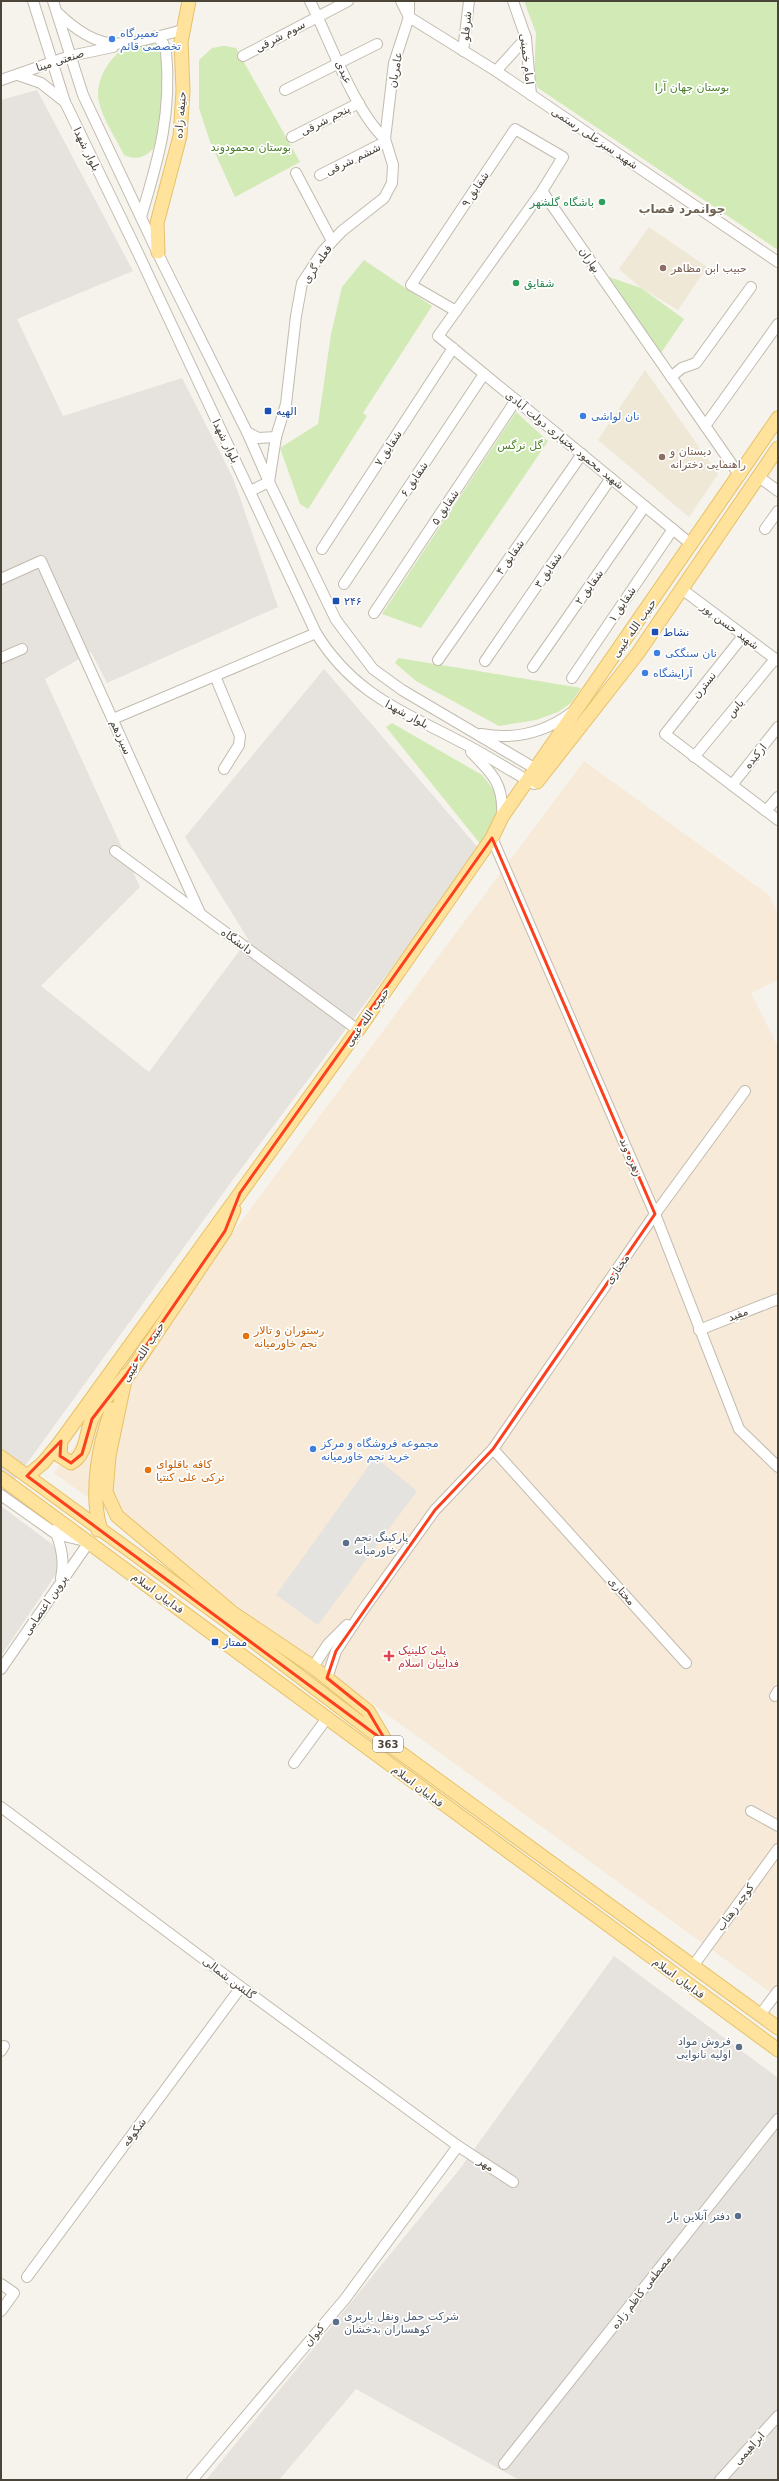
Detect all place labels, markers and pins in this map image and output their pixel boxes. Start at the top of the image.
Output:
place label: تعمیرگاه تخصصی قائم [120,27,181,53]
marker: تعمیرگاه تخصصی قائم [107,34,117,44]
place label: باشگاه گلشهر [529,196,594,209]
marker: باشگاه گلشهر [597,197,607,207]
place label: حبیب ابن مظاهر [670,262,747,275]
marker: حبیب ابن مظاهر [658,263,668,273]
place label: شقایق [524,277,554,291]
marker: شقایق [511,278,521,288]
place label: الهیه [276,405,297,418]
marker: الهیه [263,406,273,416]
place label: نان لواشی [591,410,639,423]
marker: نان لواشی [578,411,588,421]
place label: دبستان و راهنمایی دخترانه [669,445,746,471]
marker: دبستان و راهنمایی دخترانه [657,452,667,462]
place label: ۲۴۶ [344,595,362,608]
marker: ۲۴۶ [331,596,341,606]
place label: نشاط [663,626,689,639]
marker: نشاط [650,627,660,637]
place label: نان سنگکی [665,647,717,660]
marker: نان سنگکی [652,648,662,658]
place label: آرایشگاه [653,666,693,680]
marker: آرایشگاه [640,668,650,678]
place label: رستوران و تالار نجم خاورمیانه [253,1324,324,1350]
marker: رستوران و تالار نجم خاورمیانه [241,1331,251,1341]
place label: مجموعه فروشگاه و مرکز خرید نجم خاورمیانه [320,1437,439,1463]
marker: مجموعه فروشگاه و مرکز خرید نجم خاورمیانه [308,1444,318,1454]
place label: کافه باقلوای ترکی علی کنتیا [156,1458,224,1484]
marker: کافه باقلوای ترکی علی کنتیا [143,1465,153,1475]
place label: پارکینگ نجم خاورمیانه [354,1531,408,1557]
marker: پارکینگ نجم خاورمیانه [341,1538,351,1548]
place label: ممتاز [222,1636,247,1649]
marker: ممتاز [210,1637,220,1647]
place label: پلی کلینیک فداییان اسلام [398,1644,459,1670]
marker: پلی کلینیک فداییان اسلام [383,1650,395,1662]
place label: فروش مواد اولیه نانوایی [676,2035,731,2061]
marker: فروش مواد اولیه نانوایی [734,2042,744,2052]
place label: دفتر آنلاین بار [667,2209,730,2223]
marker: دفتر آنلاین بار [733,2211,743,2221]
place label: شرکت حمل ونقل باربری کوهساران بدخشان [344,2310,459,2336]
marker: شرکت حمل ونقل باربری کوهساران بدخشان [331,2317,341,2327]

